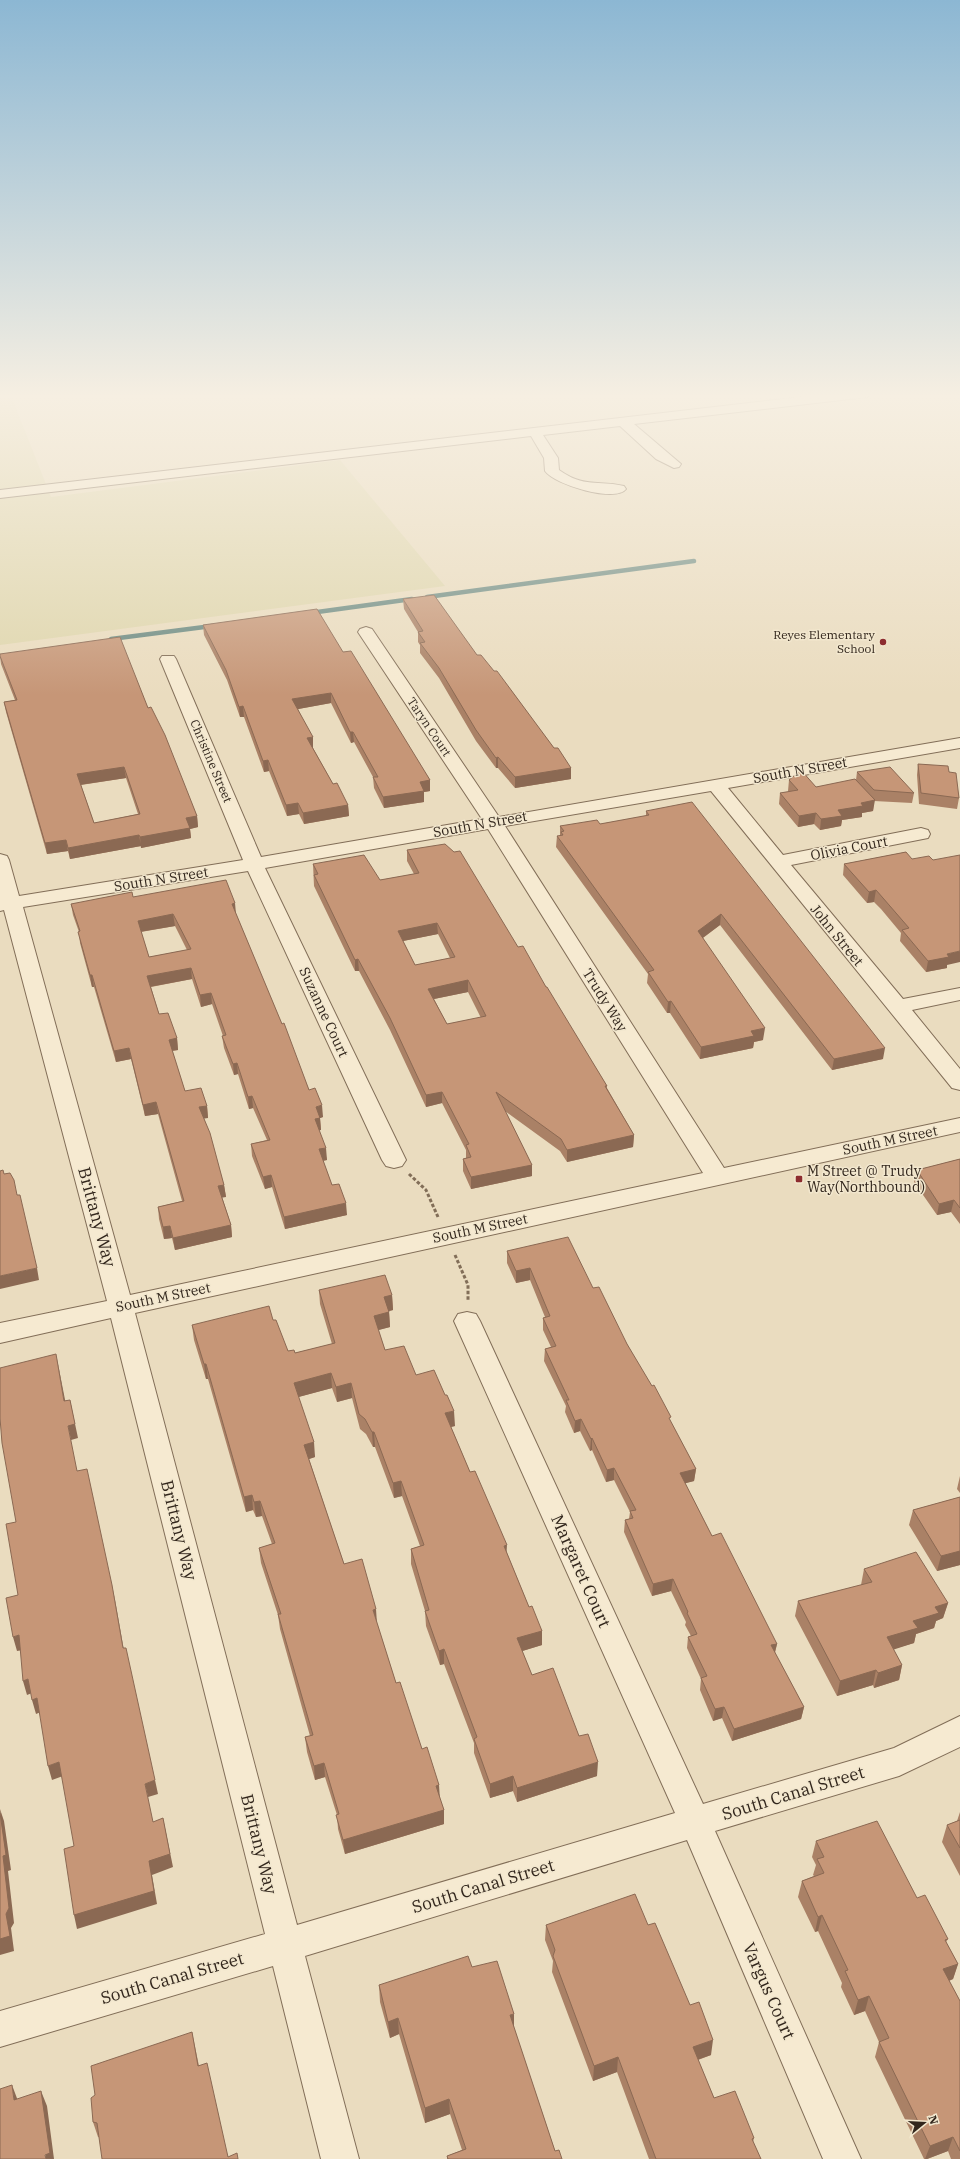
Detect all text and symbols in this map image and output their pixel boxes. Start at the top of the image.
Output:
place label: Reyes Elementary School [773,627,876,656]
marker: Reyes Elementary School [878,637,888,647]
street label: Taryn Court [404,694,455,759]
street label: Christine Street [187,717,236,805]
street label: South N Street [752,753,848,787]
street label: South N Street [432,807,528,841]
street label: Olivia Court [809,832,889,864]
street label: South N Street [113,863,209,895]
street label: John Street [807,900,867,970]
street label: Suzanne Court [295,964,353,1060]
street label: Trudy Way [579,965,632,1035]
street label: South M Street [841,1121,939,1159]
place label: M Street @ Trudy Way(Northbound) [807,1162,925,1196]
street label: Brittany Way [73,1165,121,1270]
marker: M Street @ Trudy Way(Northbound) [794,1174,804,1184]
street label: South M Street [431,1209,529,1247]
street label: South M Street [114,1278,212,1316]
street label: Brittany Way [156,1478,202,1583]
street label: Margaret Court [546,1511,616,1631]
street label: South Canal Street [719,1761,867,1825]
street label: Brittany Way [236,1792,282,1897]
street label: South Canal Street [409,1854,557,1918]
street label: Vargus Court [738,1939,800,2043]
street label: South Canal Street [98,1947,246,2009]
north arrow [904,2103,944,2143]
text: N [926,2114,942,2126]

